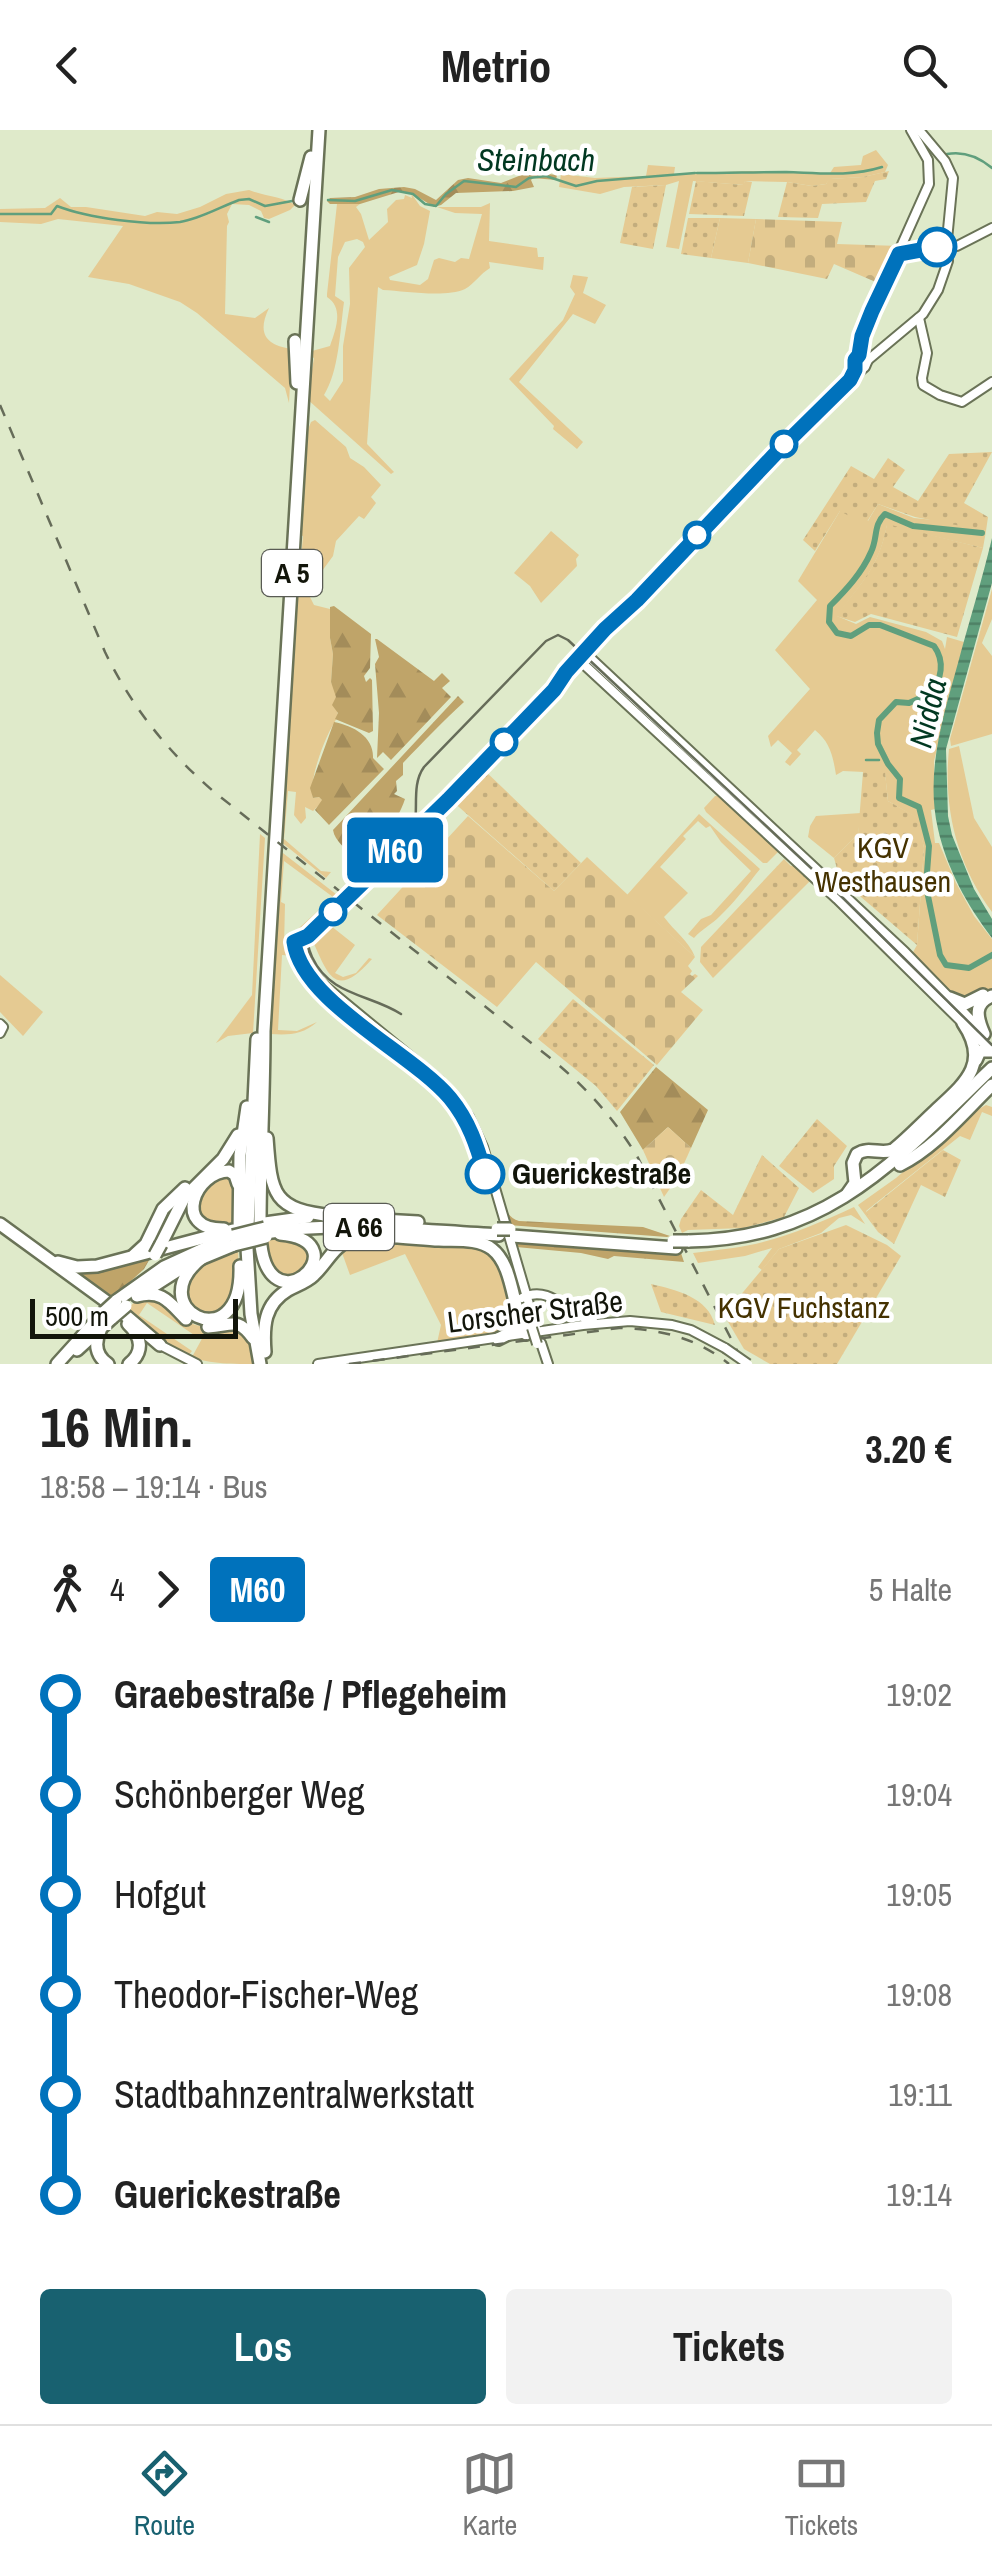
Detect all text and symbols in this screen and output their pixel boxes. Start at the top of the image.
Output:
text: Metrio [441,35,551,96]
icon: back [40,38,95,93]
icon: search [897,38,952,93]
water label: Steinbach [477,138,595,181]
unlabelled marker [918,228,956,266]
unlabelled marker [771,431,797,457]
unlabelled marker [684,522,710,548]
road number: A 5 [262,550,322,596]
water label: Nidda [899,674,956,752]
unlabelled marker [491,729,517,755]
line badge: M60 [338,818,452,882]
text: M60 [367,827,423,874]
park label: KGV Westhausen [815,827,951,901]
unlabelled marker [320,899,346,925]
place label: Guerickestraße [512,1153,691,1193]
marker: Guerickestraße [466,1155,504,1193]
road number: A 66 [324,1204,394,1250]
street label: Lorscher Straße [445,1280,625,1342]
park label: KGV Fuchstanz [718,1287,890,1327]
scale bar [30,1294,238,1338]
text: 500 m [45,1297,109,1335]
text: 16 Min. [40,1390,193,1464]
text: 3.20 € [865,1424,952,1475]
text: 18:58 – 19:14 · Bus [40,1465,268,1508]
icon: walk [40,1562,95,1617]
icon: forward [140,1562,195,1617]
text: M60 [230,1566,285,1613]
text: 4 [110,1568,125,1611]
text: 5 Halte [869,1568,952,1611]
text: Graebestraße / Pflegeheim [114,1669,507,1720]
text: 19:02 [886,1673,952,1716]
text: Schönberger Weg [114,1769,365,1820]
text: 19:04 [886,1773,952,1816]
text: Hofgut [114,1869,206,1920]
text: 19:05 [886,1873,952,1916]
text: Theodor-Fischer-Weg [114,1969,418,2020]
text: 19:08 [886,1973,952,2016]
text: Stadtbahnzentralwerkstatt [114,2069,474,2120]
text: 19:11 [888,2073,952,2116]
text: Guerickestraße [114,2169,341,2220]
text: 19:14 [886,2173,952,2216]
button: Los [40,2289,486,2404]
button: Tickets [506,2289,952,2404]
tab: Route [134,2446,195,2544]
tab: Karte [462,2446,517,2544]
tab: Tickets [785,2446,858,2544]

